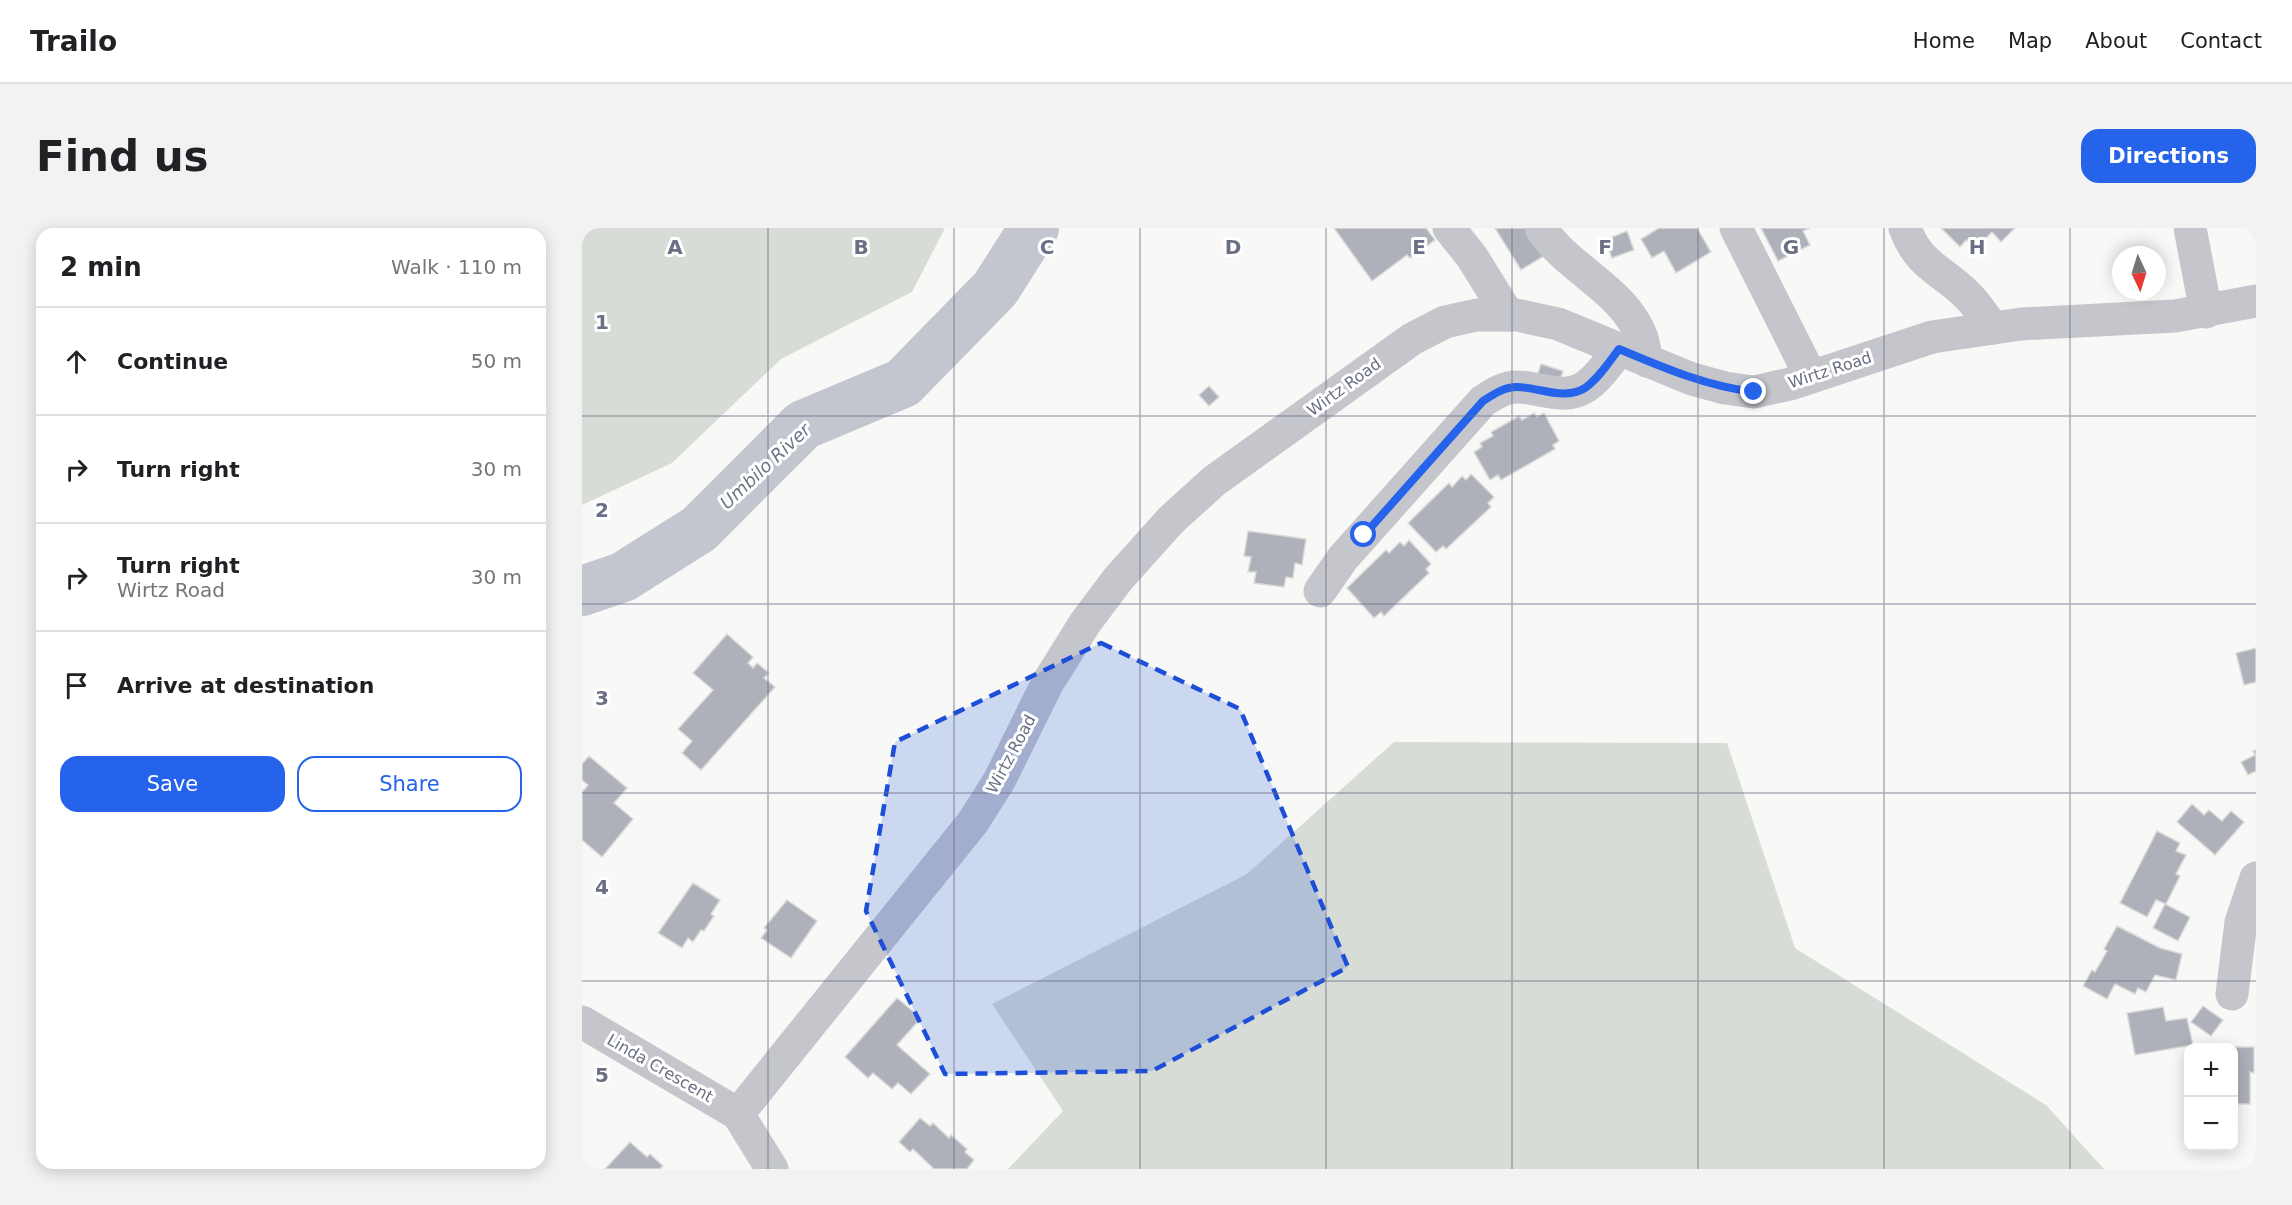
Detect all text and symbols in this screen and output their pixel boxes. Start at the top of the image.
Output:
text: Trailo [30,25,117,58]
text: Home [1913,29,1975,53]
text: Map [2008,29,2052,53]
text: About [2085,29,2147,53]
text: Contact [2180,29,2262,53]
button: Directions [2081,129,2256,183]
text: Find us [36,132,209,181]
text: A [667,235,683,259]
text: B [853,235,869,259]
text: C [1040,235,1054,259]
text: D [1225,235,1241,259]
text: E [1412,235,1426,259]
text: F [1598,235,1612,259]
text: G [1783,235,1799,259]
text: H [1969,235,1985,259]
north arrow [2112,246,2166,300]
text: 2 min [60,252,142,282]
text: Walk · 110 m [391,255,522,279]
text: 1 [595,310,609,334]
icon: ahead [60,345,93,378]
street label: Wirtz Road [1786,348,1874,392]
text: Continue [117,349,228,374]
text: 50 m [471,349,522,373]
street label: Wirtz Road [1303,354,1385,420]
route end [1740,378,1766,404]
water label: Umbilo River [716,418,816,513]
icon: right [60,453,93,486]
text: Turn right [117,457,240,482]
text: 30 m [471,457,522,481]
text: 2 [595,498,609,522]
route start [1350,521,1376,547]
text: Turn right [117,553,240,578]
icon: right [60,561,93,594]
text: 30 m [471,565,522,589]
text: Wirtz Road [117,578,225,602]
icon: arrive [60,669,93,702]
text: Arrive at destination [117,673,374,698]
text: 3 [595,686,609,710]
street label: Wirtz Road [982,711,1040,797]
button: Save [60,756,285,812]
button: Share [297,756,522,812]
text: 4 [595,875,609,899]
street label: Linda Crescent [604,1030,716,1106]
map controls [2184,1043,2238,1151]
button: + [2184,1043,2238,1097]
text: 5 [595,1063,609,1087]
button: − [2184,1097,2238,1151]

